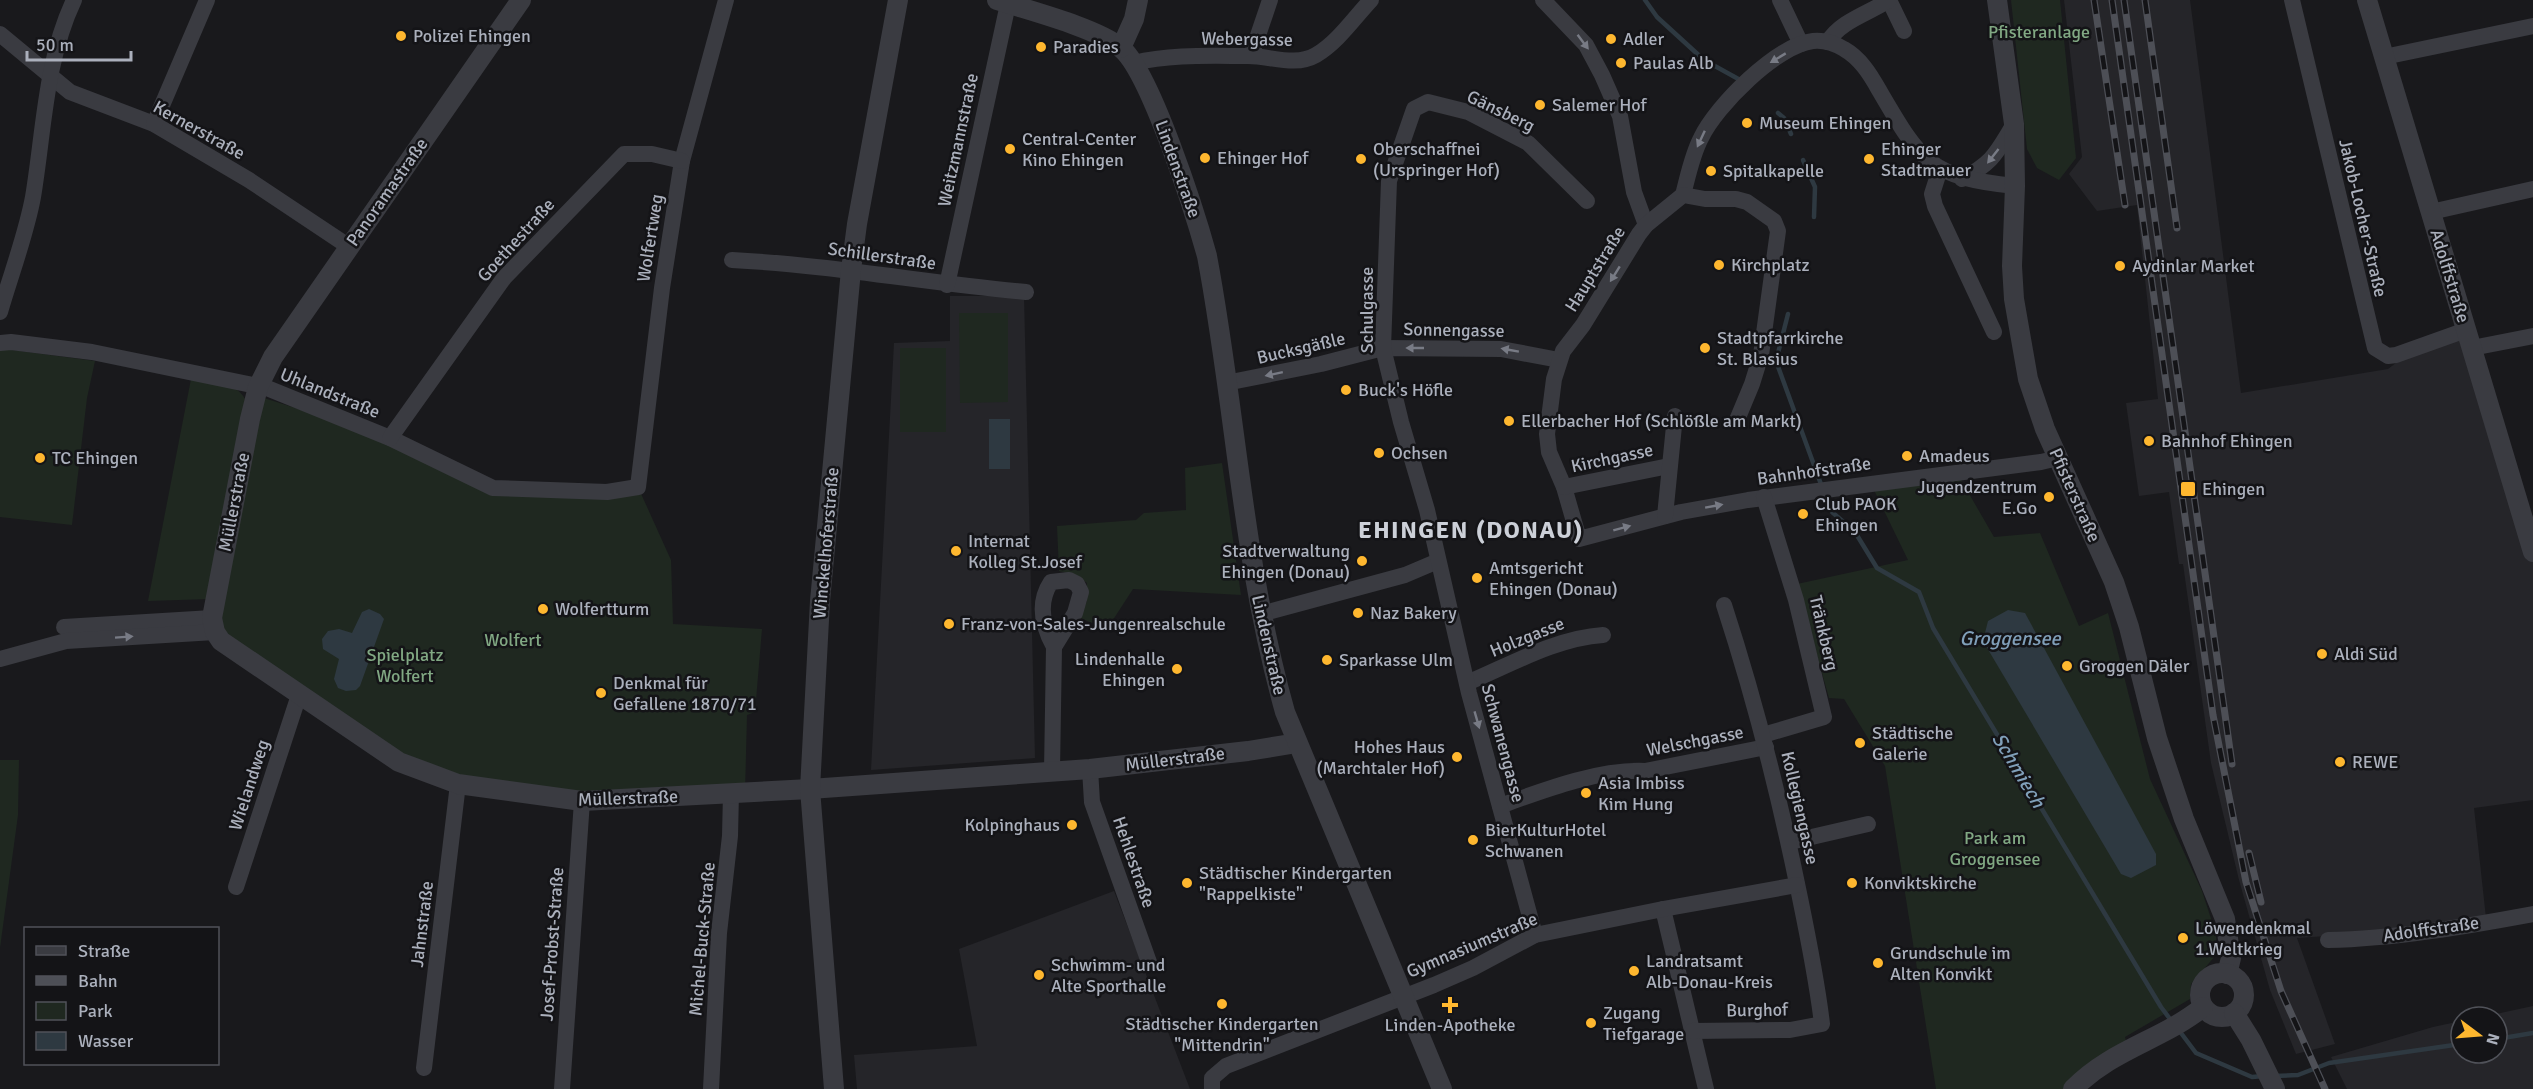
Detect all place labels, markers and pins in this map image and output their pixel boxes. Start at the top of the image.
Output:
place label: Polizei Ehingen [413,25,531,47]
place label: Adler [1623,28,1665,50]
marker: Polizei Ehingen [394,29,408,43]
marker: Adler [1604,32,1618,46]
place label: Paradies [1053,36,1119,58]
marker: Paradies [1034,40,1048,54]
place label: Paulas Alb [1633,52,1714,74]
marker: Paulas Alb [1614,56,1628,70]
place label: Salemer Hof [1552,94,1648,116]
marker: Salemer Hof [1533,98,1547,112]
place label: Museum Ehingen [1759,112,1891,134]
marker: Museum Ehingen [1740,116,1754,130]
place label: Central-Center Kino Ehingen [1022,128,1137,171]
place label: Oberschaffnei (Urspringer Hof) [1373,138,1500,181]
place label: Ehinger Stadtmauer [1881,138,1971,181]
marker: Central-Center Kino Ehingen [1003,142,1017,156]
place label: Ehinger Hof [1217,147,1309,169]
marker: Ehinger Hof [1198,151,1212,165]
marker: Oberschaffnei (Urspringer Hof) [1354,152,1368,166]
marker: Ehinger Stadtmauer [1862,152,1876,166]
place label: Spitalkapelle [1723,160,1824,182]
marker: Spitalkapelle [1704,164,1718,178]
place label: Kirchplatz [1731,254,1810,276]
place label: Aydinlar Market [2132,255,2255,277]
marker: Kirchplatz [1712,258,1726,272]
marker: Aydinlar Market [2113,259,2127,273]
place label: Stadtpfarrkirche St. Blasius [1717,327,1844,370]
marker: Stadtpfarrkirche St. Blasius [1698,341,1712,355]
place label: Buck's Höfle [1358,379,1453,401]
marker: Buck's Höfle [1339,383,1353,397]
place label: Ellerbacher Hof (Schlößle am Markt) [1521,410,1802,432]
marker: Ellerbacher Hof (Schlößle am Markt) [1502,414,1516,428]
place label: Bahnhof Ehingen [2161,430,2293,452]
marker: Bahnhof Ehingen [2142,434,2156,448]
place label: Ochsen [1391,442,1448,464]
place label: Amadeus [1919,445,1990,467]
marker: Ochsen [1372,446,1386,460]
place label: TC Ehingen [52,447,138,469]
marker: Amadeus [1900,449,1914,463]
marker: TC Ehingen [33,451,47,465]
place label: Jugendzentrum E.Go [1917,476,2037,519]
place label: Ehingen [2202,478,2265,500]
marker: Ehingen [2179,480,2197,498]
marker: Jugendzentrum E.Go [2042,490,2056,504]
place label: Club PAOK Ehingen [1815,493,1897,536]
marker: Club PAOK Ehingen [1796,507,1810,521]
place label: Internat Kolleg St.Josef [968,530,1083,573]
place label: Stadtverwaltung Ehingen (Donau) [1221,540,1350,583]
marker: Internat Kolleg St.Josef [949,544,963,558]
marker: Stadtverwaltung Ehingen (Donau) [1355,554,1369,568]
place label: Amtsgericht Ehingen (Donau) [1489,557,1618,600]
marker: Amtsgericht Ehingen (Donau) [1470,571,1484,585]
place label: Wolfertturm [555,598,649,620]
marker: Wolfertturm [536,602,550,616]
place label: Naz Bakery [1370,602,1457,624]
marker: Naz Bakery [1351,606,1365,620]
place label: Franz-von-Sales-Jungenrealschule [961,613,1226,635]
marker: Franz-von-Sales-Jungenrealschule [942,617,956,631]
place label: Aldi Süd [2334,643,2398,665]
marker: Aldi Süd [2315,647,2329,661]
place label: Lindenhalle Ehingen [1075,648,1165,691]
place label: Sparkasse Ulm [1339,649,1453,671]
marker: Sparkasse Ulm [1320,653,1334,667]
place label: Groggen Däler [2079,655,2190,677]
marker: Groggen Däler [2060,659,2074,673]
marker: Lindenhalle Ehingen [1170,662,1184,676]
place label: Denkmal für Gefallene 1870/71 [613,672,757,715]
marker: Denkmal für Gefallene 1870/71 [594,686,608,700]
place label: Städtische Galerie [1872,722,1953,765]
place label: Hohes Haus (Marchtaler Hof) [1317,736,1445,779]
marker: Städtische Galerie [1853,736,1867,750]
marker: Hohes Haus (Marchtaler Hof) [1450,750,1464,764]
place label: REWE [2352,751,2399,773]
marker: REWE [2333,755,2347,769]
place label: Asia Imbiss Kim Hung [1598,772,1685,815]
marker: Asia Imbiss Kim Hung [1579,786,1593,800]
place label: Kolpinghaus [965,814,1060,836]
marker: Kolpinghaus [1065,818,1079,832]
place label: BierKulturHotel Schwanen [1485,819,1606,862]
marker: BierKulturHotel Schwanen [1466,833,1480,847]
place label: Städtischer Kindergarten "Rappelkiste" [1199,862,1392,905]
place label: Konviktskirche [1864,872,1977,894]
marker: Städtischer Kindergarten "Rappelkiste" [1180,876,1194,890]
marker: Konviktskirche [1845,876,1859,890]
place label: Löwendenkmal 1.Weltkrieg [2195,917,2311,960]
marker: Löwendenkmal 1.Weltkrieg [2176,931,2190,945]
place label: Grundschule im Alten Konvikt [1890,942,2011,985]
place label: Landratsamt Alb-Donau-Kreis [1646,950,1773,993]
place label: Schwimm- und Alte Sporthalle [1051,954,1166,997]
marker: Grundschule im Alten Konvikt [1871,956,1885,970]
marker: Landratsamt Alb-Donau-Kreis [1627,964,1641,978]
marker: Schwimm- und Alte Sporthalle [1032,968,1046,982]
marker: Städtischer Kindergarten "Mittendrin" [1215,997,1229,1011]
marker: Linden-Apotheke [1443,998,1457,1012]
place label: Zugang Tiefgarage [1603,1002,1684,1045]
place label: Städtischer Kindergarten "Mittendrin" [1126,1013,1319,1056]
place label: Linden-Apotheke [1385,1014,1515,1036]
marker: Zugang Tiefgarage [1584,1016,1598,1030]

